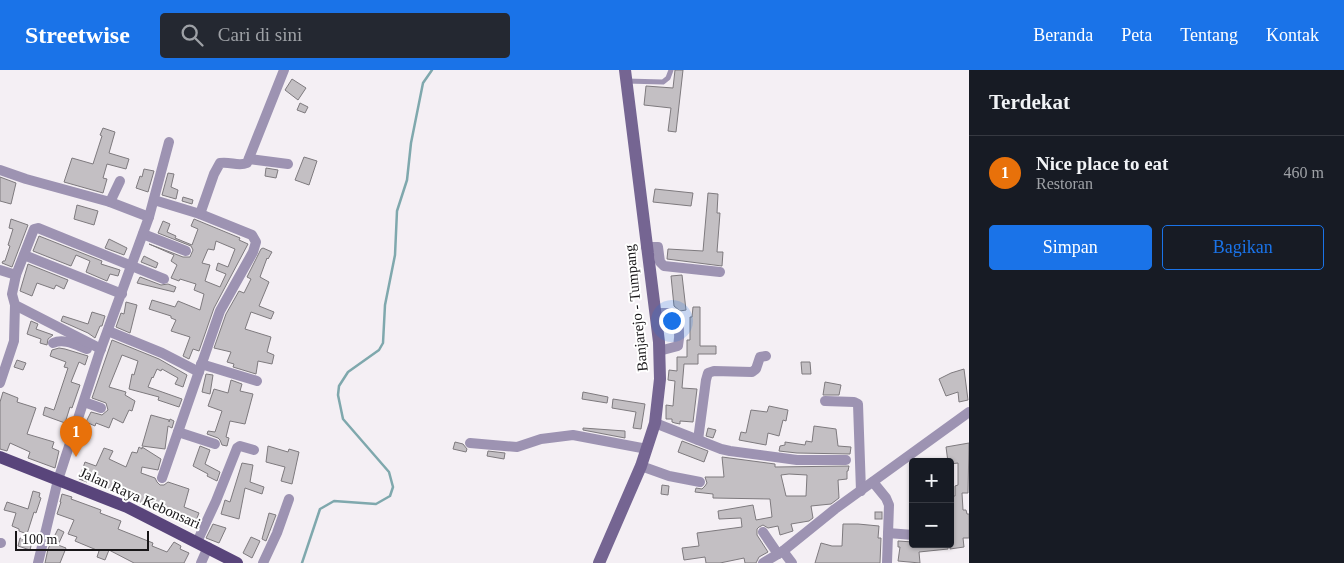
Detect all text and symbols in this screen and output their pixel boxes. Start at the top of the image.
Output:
search box [160,13,510,58]
icon: search [178,21,206,49]
text: Streetwise [25,22,130,48]
text: Cari di sini [218,24,302,45]
text: Beranda [1033,25,1093,45]
text: Peta [1121,25,1152,45]
text: Tentang [1180,25,1238,45]
text: Kontak [1266,25,1319,45]
text: Terdekat [989,90,1070,114]
text: Nice place to eat [1036,153,1168,174]
text: 1 [1001,164,1009,181]
text: 460 m [1284,164,1324,181]
text: Restoran [1036,175,1093,192]
button: Simpan [989,225,1152,270]
button: Bagikan [1162,225,1324,270]
street label: Banjarejo - Tumpang [621,243,651,372]
your location [659,308,685,334]
pin: 1 [60,416,92,457]
map controls [909,458,954,548]
button: + [909,458,954,503]
street label: Jalan Raya Kebonsari [77,464,203,532]
button: − [909,503,954,548]
scale bar [15,528,149,551]
text: 100 m [22,532,57,547]

